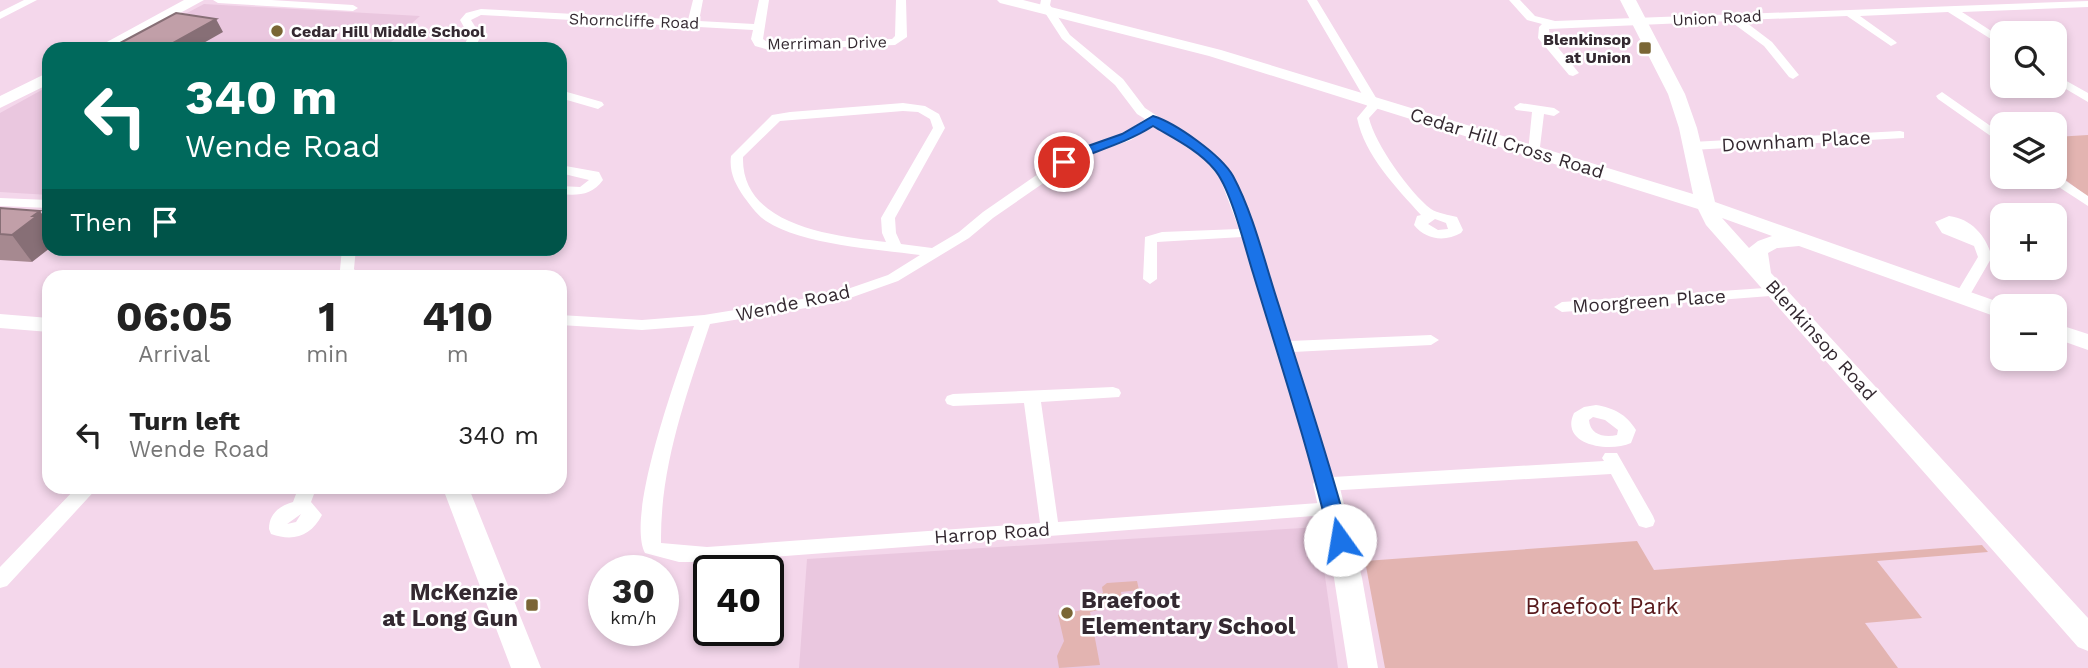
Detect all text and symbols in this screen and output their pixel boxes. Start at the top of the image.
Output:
street label: Union Road [1672,6,1762,30]
street label: Shorncliffe Road [569,9,699,33]
map controls [1990,21,2067,371]
button: search [1990,21,2067,98]
place label: Cedar Hill Middle School [291,22,486,41]
marker: Cedar Hill Middle School [269,23,285,39]
place label: Blenkinsop at Union [1543,30,1631,67]
street label: Merriman Drive [767,32,887,54]
marker: Blenkinsop at Union [1637,40,1653,56]
text: 340 m [185,68,337,126]
icon: left [70,70,161,161]
street label: Cedar Hill Cross Road [1407,103,1607,183]
button: layers [1990,112,2067,189]
street label: Downham Place [1721,126,1871,156]
text: Wende Road [185,127,381,165]
pin [1034,132,1094,192]
icon: arrive [1045,143,1083,181]
icon: arrive [146,203,184,241]
button: + [1990,203,2067,280]
text: Then [70,207,132,237]
street label: Blenkinsop Road [1761,275,1881,405]
street label: Wende Road [734,280,852,326]
street label: Moorgreen Place [1572,284,1726,318]
text: 06:05 [116,292,233,341]
text: 1 [318,292,336,341]
text: 410 [422,292,493,341]
button: − [1990,294,2067,371]
text: Arrival [138,341,210,368]
text: min [306,341,348,368]
text: m [447,341,469,368]
text: Turn left [129,406,240,436]
icon: left [70,416,108,454]
text: 340 m [458,420,539,450]
text: Wende Road [129,436,270,463]
position arrow [1303,503,1377,577]
street label: Harrop Road [933,517,1051,549]
speed limit sign: 40 [693,555,784,646]
text: 30 [612,570,655,612]
place label: McKenzie at Long Gun [382,579,518,632]
place label: Braefoot Elementary School [1081,587,1296,640]
park label: Braefoot Park [1525,593,1679,620]
marker: McKenzie at Long Gun [524,597,540,613]
marker: Braefoot Elementary School [1059,605,1075,621]
text: km/h [610,607,657,628]

